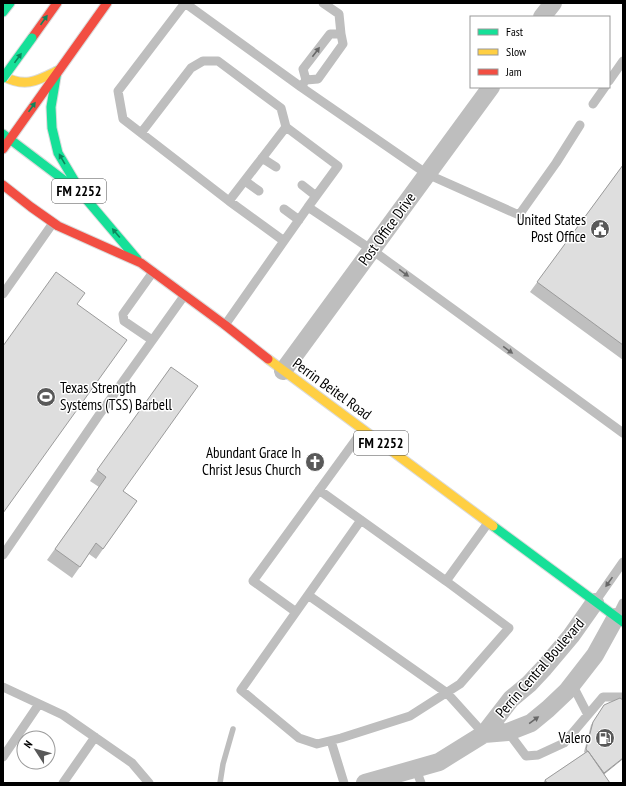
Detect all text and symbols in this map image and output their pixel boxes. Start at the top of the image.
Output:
one-way arrow [40,15,48,26]
legend [470,16,610,88]
text: Fast [506,24,524,39]
text: Slow [506,44,527,59]
one-way arrow [312,46,321,57]
one-way arrow [14,53,22,63]
text: Jam [505,64,522,79]
one-way arrow [28,102,36,112]
one-way arrow [58,153,65,165]
road number: FM 2252 [52,179,106,203]
street label: Post Office Drive [354,189,419,269]
place label: United States Post Office [517,210,586,246]
public building icon: United States Post Office [589,218,611,240]
one-way arrow [111,228,120,239]
one-way arrow [398,268,409,277]
one-way arrow [503,346,514,354]
street label: Perrin Beitel Road [289,354,375,424]
place label: Texas Strength Systems (TSS) Barbell [60,378,172,414]
sports icon: Texas Strength Systems (TSS) Barbell [35,386,57,408]
road number: FM 2252 [354,431,408,455]
place label: Abundant Grace In Christ Jesus Church [202,443,301,479]
church icon: Abundant Grace In Christ Jesus Church [304,451,326,473]
one-way arrow [605,577,613,587]
street label: Perrin Central Boulevard [491,614,588,721]
one-way arrow [529,716,540,724]
fuel station icon: Valero [594,727,616,749]
place label: Valero [557,728,591,747]
north arrow [16,730,56,770]
text: N [20,738,35,751]

